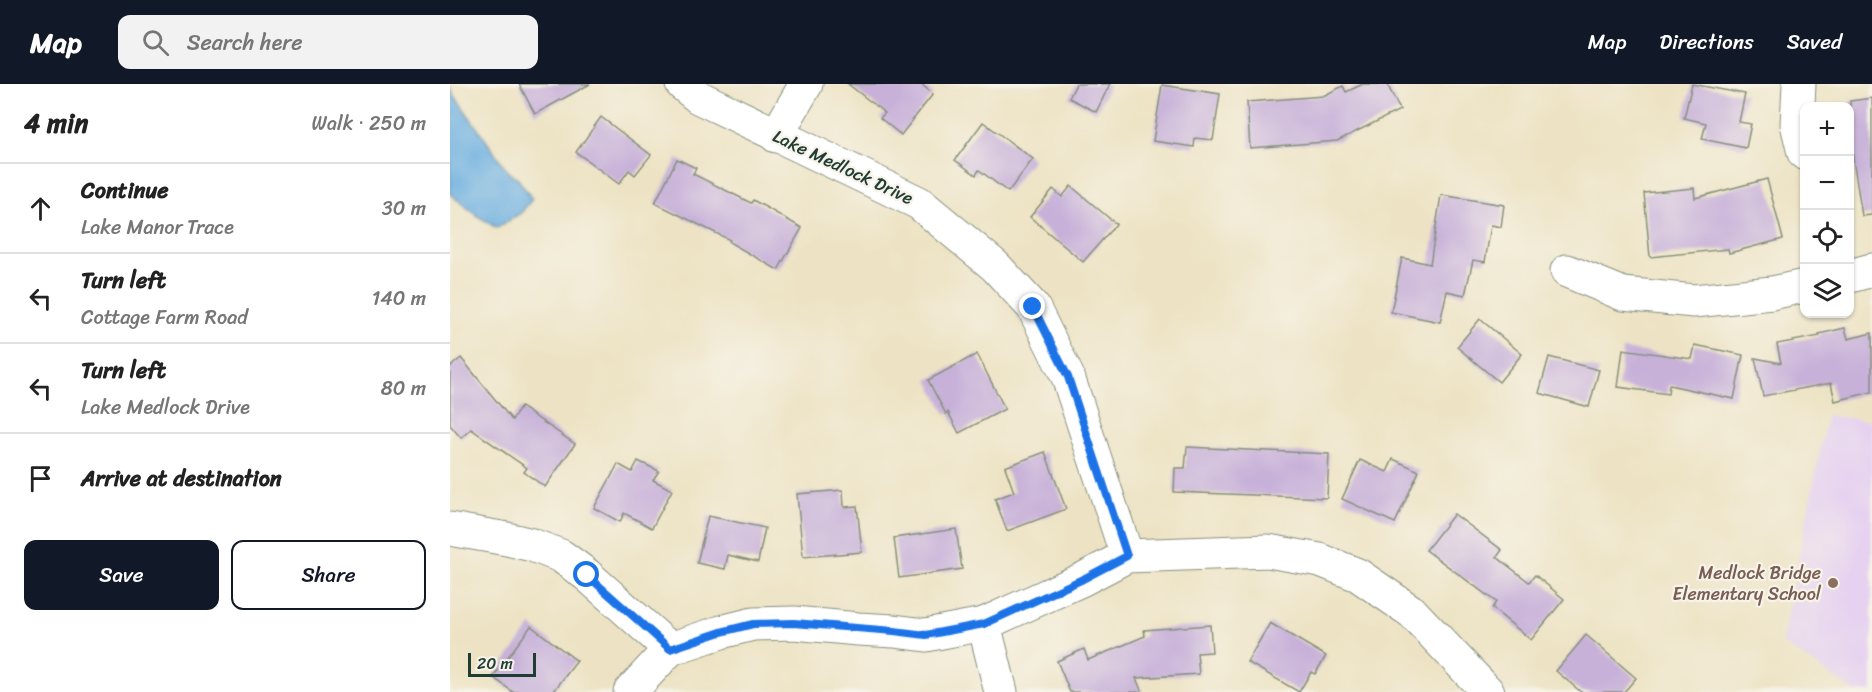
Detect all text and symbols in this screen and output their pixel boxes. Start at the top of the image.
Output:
search box [118,15,538,69]
text: Map [30,18,82,67]
text: Search here [187,23,303,62]
text: Map [1588,23,1626,61]
text: Directions [1659,23,1754,61]
text: Saved [1787,23,1842,61]
icon: search [139,26,172,59]
text: 4 min [24,100,88,146]
map controls [1800,102,1854,318]
button: + [1800,102,1854,156]
text: Walk · 250 m [312,106,426,141]
street label: Lake Medlock Drive [767,120,919,214]
button: − [1800,156,1854,210]
text: Continue [81,171,169,210]
text: 30 m [382,191,426,226]
icon: ahead [24,192,57,225]
text: Lake Manor Trace [81,210,234,245]
button: locate [1800,210,1854,264]
text: Turn left [81,261,166,300]
button: layers [1800,264,1854,318]
text: 140 m [372,281,426,316]
icon: left [24,282,57,315]
route end [1019,293,1045,319]
text: Cottage Farm Road [81,300,248,335]
text: Turn left [81,351,166,390]
text: 80 m [381,371,426,406]
icon: left [24,372,57,405]
text: Lake Medlock Drive [81,390,250,425]
text: Arrive at destination [81,459,282,498]
icon: arrive [24,462,57,495]
button: Save [24,540,219,610]
button: Share [231,540,426,610]
place label: Medlock Bridge Elementary School [1672,557,1822,610]
route start [573,561,599,587]
marker: Medlock Bridge Elementary School [1826,576,1840,590]
text: 20 m [477,649,513,678]
scale bar [468,650,536,678]

